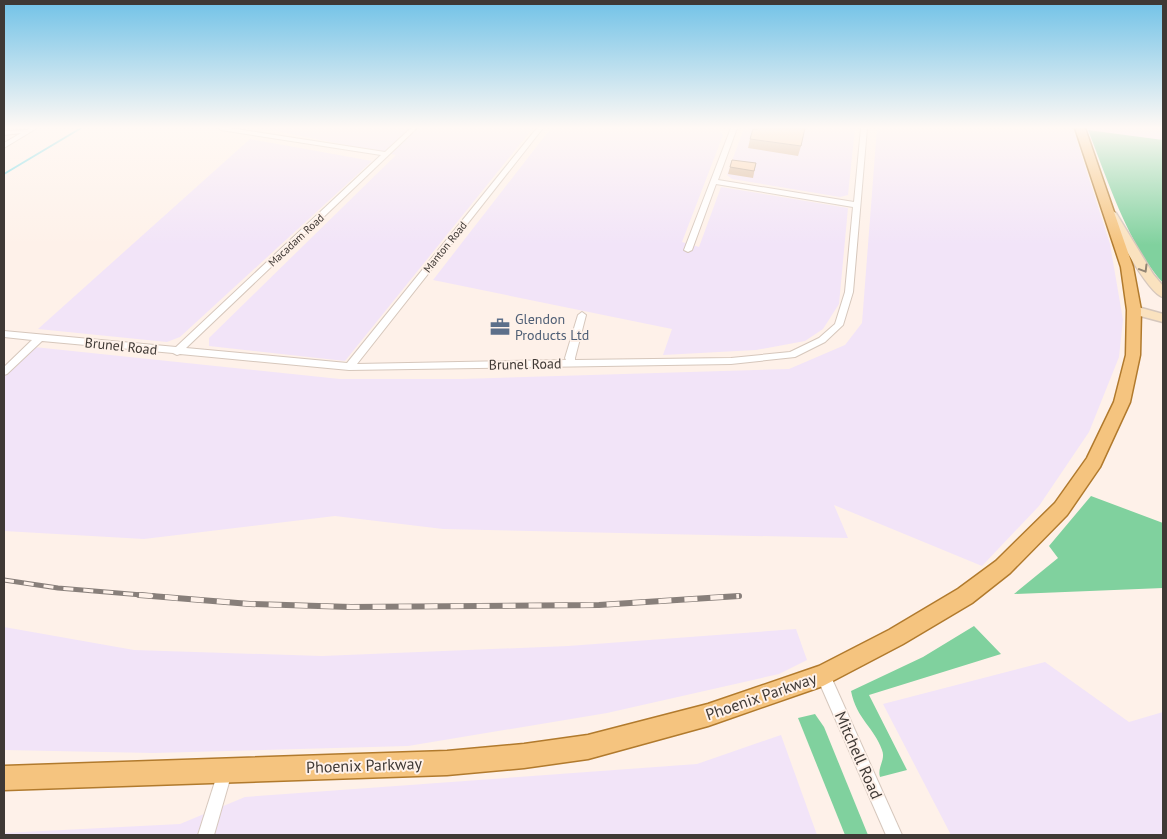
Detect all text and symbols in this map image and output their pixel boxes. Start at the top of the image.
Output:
street label: Macadam Road [265,211,327,269]
street label: Manton Road [420,218,470,275]
one-way arrow [1138,264,1148,273]
place label: Glendon Products Ltd [515,310,589,344]
office icon: Glendon Products Ltd [489,316,511,338]
street label: Brunel Road [84,333,158,359]
street label: Brunel Road [488,354,562,374]
street label: Phoenix Parkway [703,667,820,724]
street label: Mitchell Road [831,708,887,802]
street label: Phoenix Parkway [306,753,423,777]

